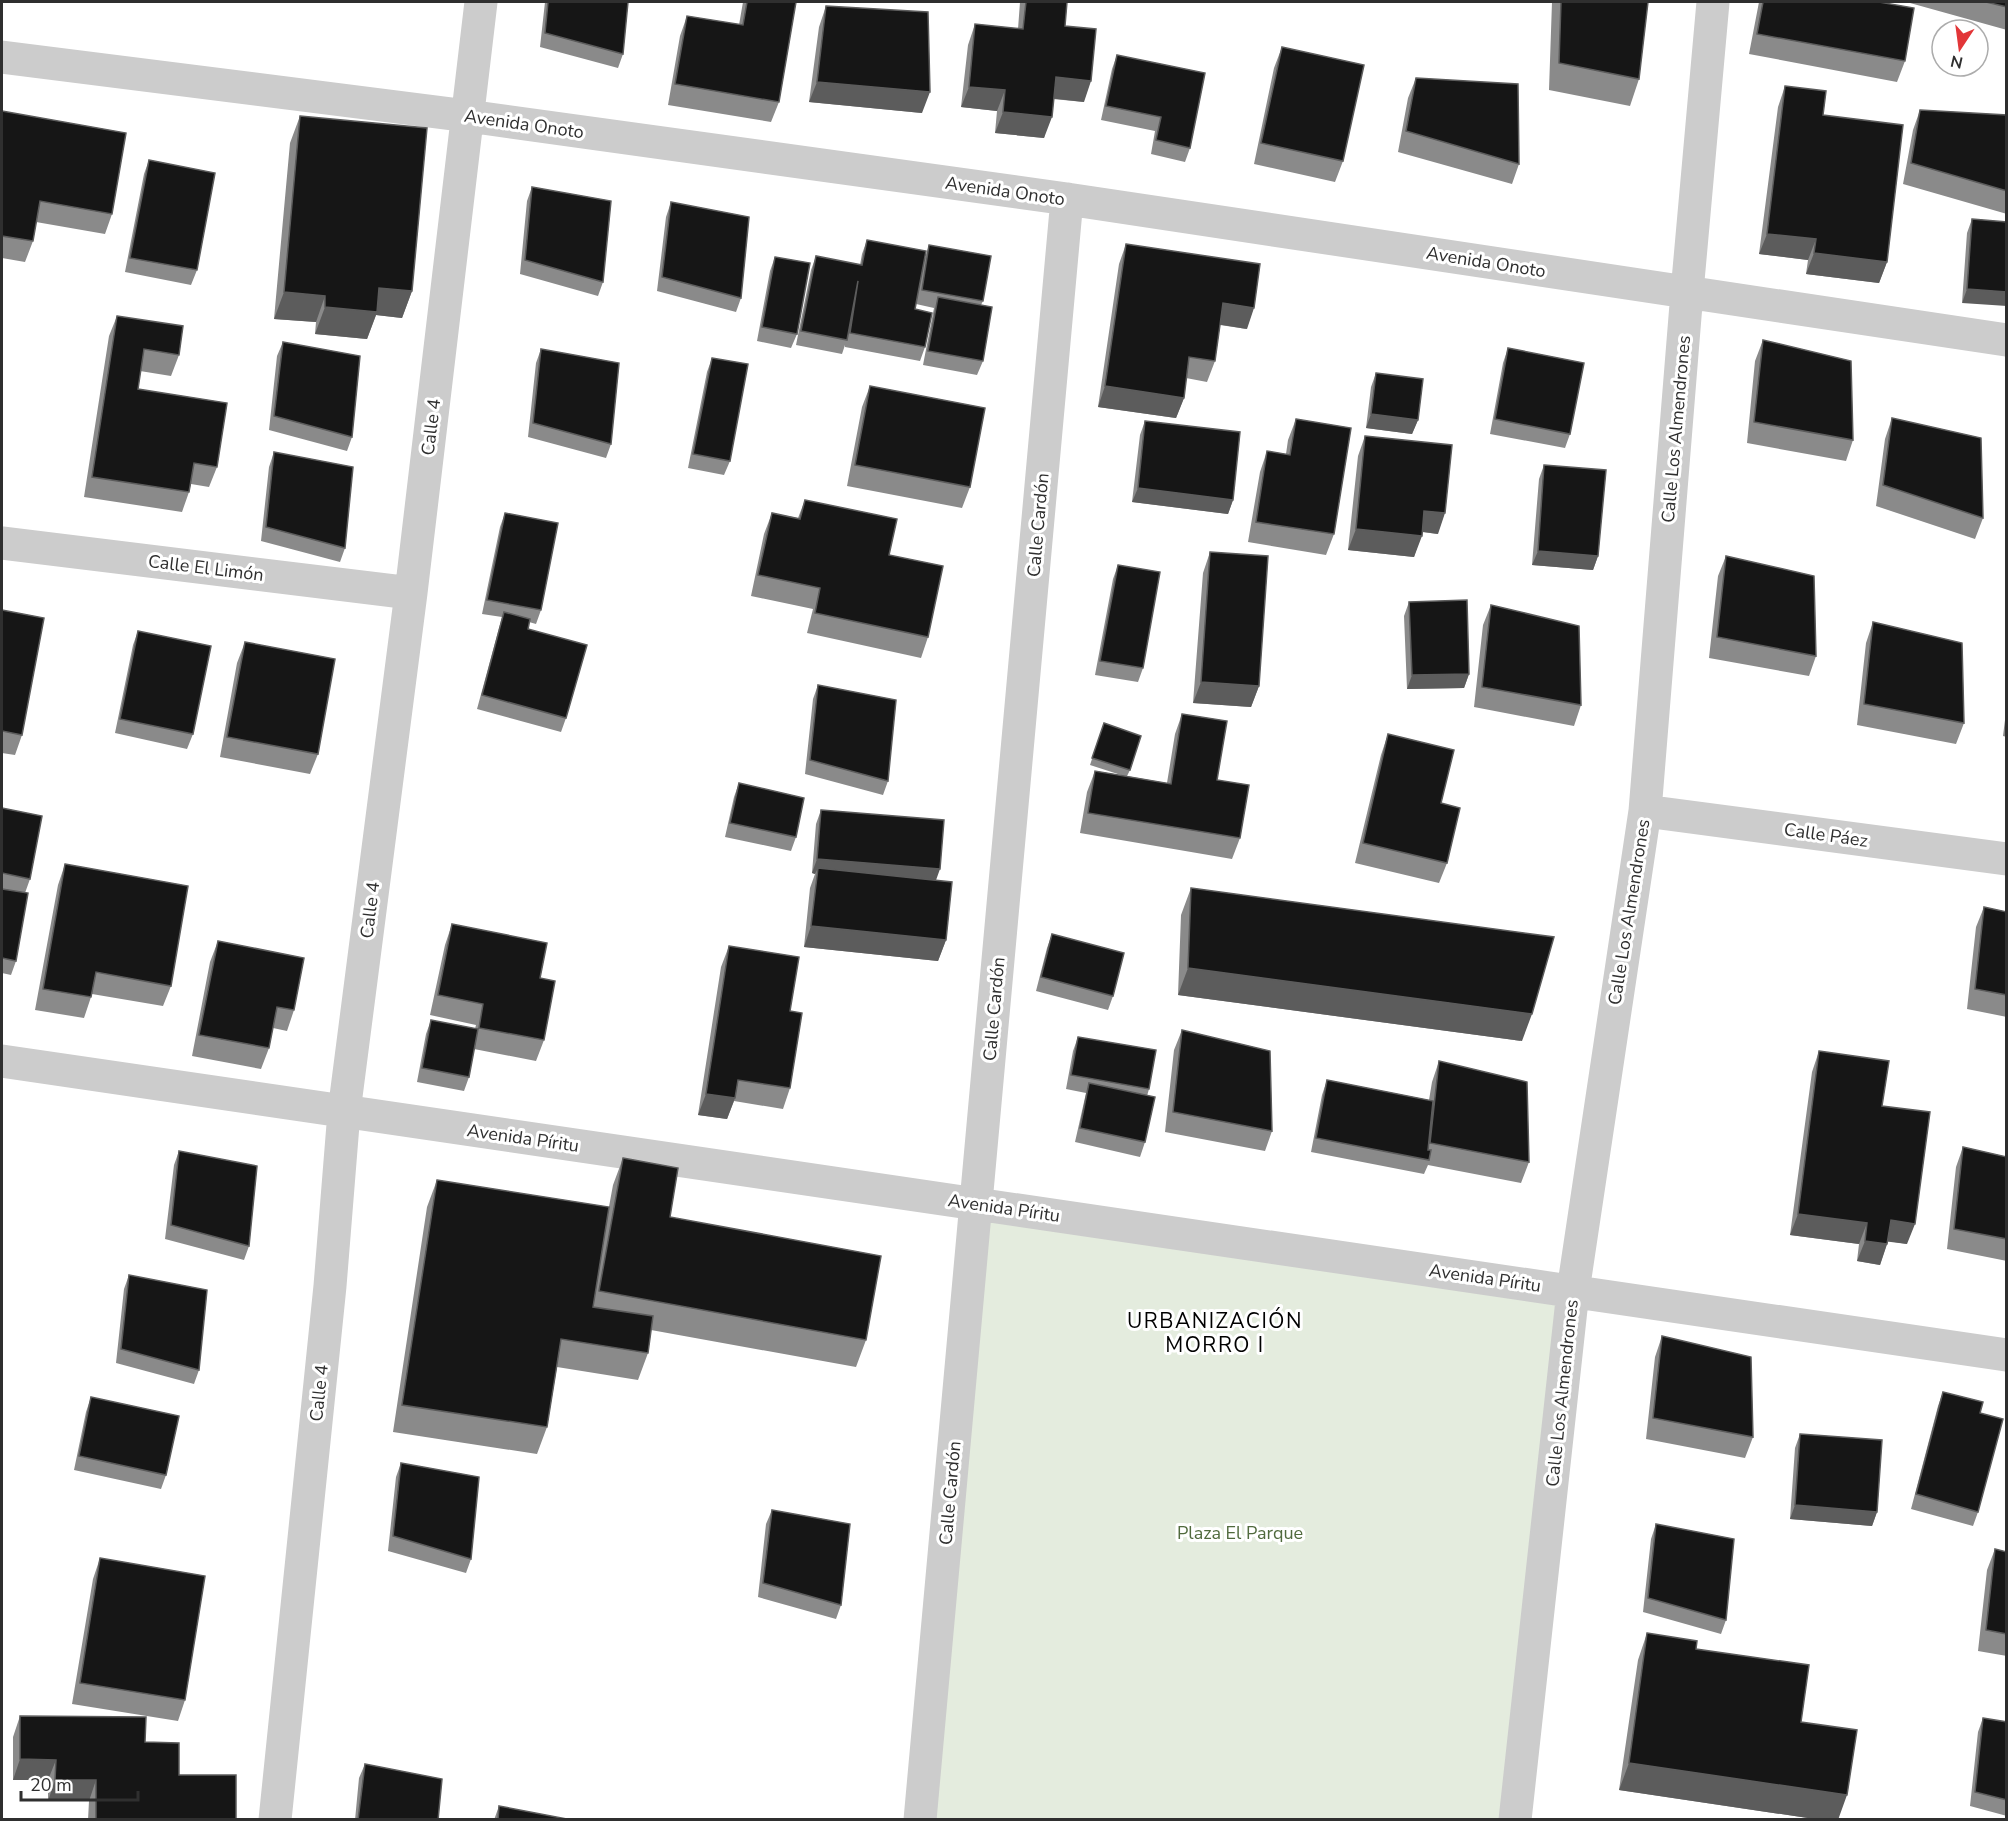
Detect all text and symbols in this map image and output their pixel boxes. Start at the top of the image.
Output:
north arrow [1930,18,1990,78]
text: N [1949,50,1965,74]
street label: Avenida Onoto [463,104,585,144]
street label: Avenida Onoto [944,171,1066,211]
street label: Avenida Onoto [1425,241,1547,283]
street label: Calle Los Almendrones [1656,334,1696,524]
street label: Calle 4 [416,397,446,457]
street label: Calle Cardón [1021,472,1055,578]
street label: Calle El Limón [147,549,265,587]
street label: Calle Los Almendrones [1602,817,1656,1007]
street label: Calle Páez [1782,817,1870,853]
street label: Calle 4 [355,880,385,940]
street label: Calle Cardón [977,956,1011,1062]
street label: Avenida Píritu [465,1118,581,1158]
street label: Avenida Píritu [946,1188,1062,1228]
street label: Avenida Píritu [1427,1258,1543,1298]
street label: Calle Los Almendrones [1540,1298,1584,1488]
district label: URBANIZACIÓN MORRO I [1127,1307,1303,1359]
street label: Calle 4 [304,1363,334,1423]
street label: Calle Cardón [933,1440,967,1546]
park label: Plaza El Parque [1177,1521,1303,1545]
scale bar [21,1764,138,1802]
text: 20 m [30,1773,72,1797]

